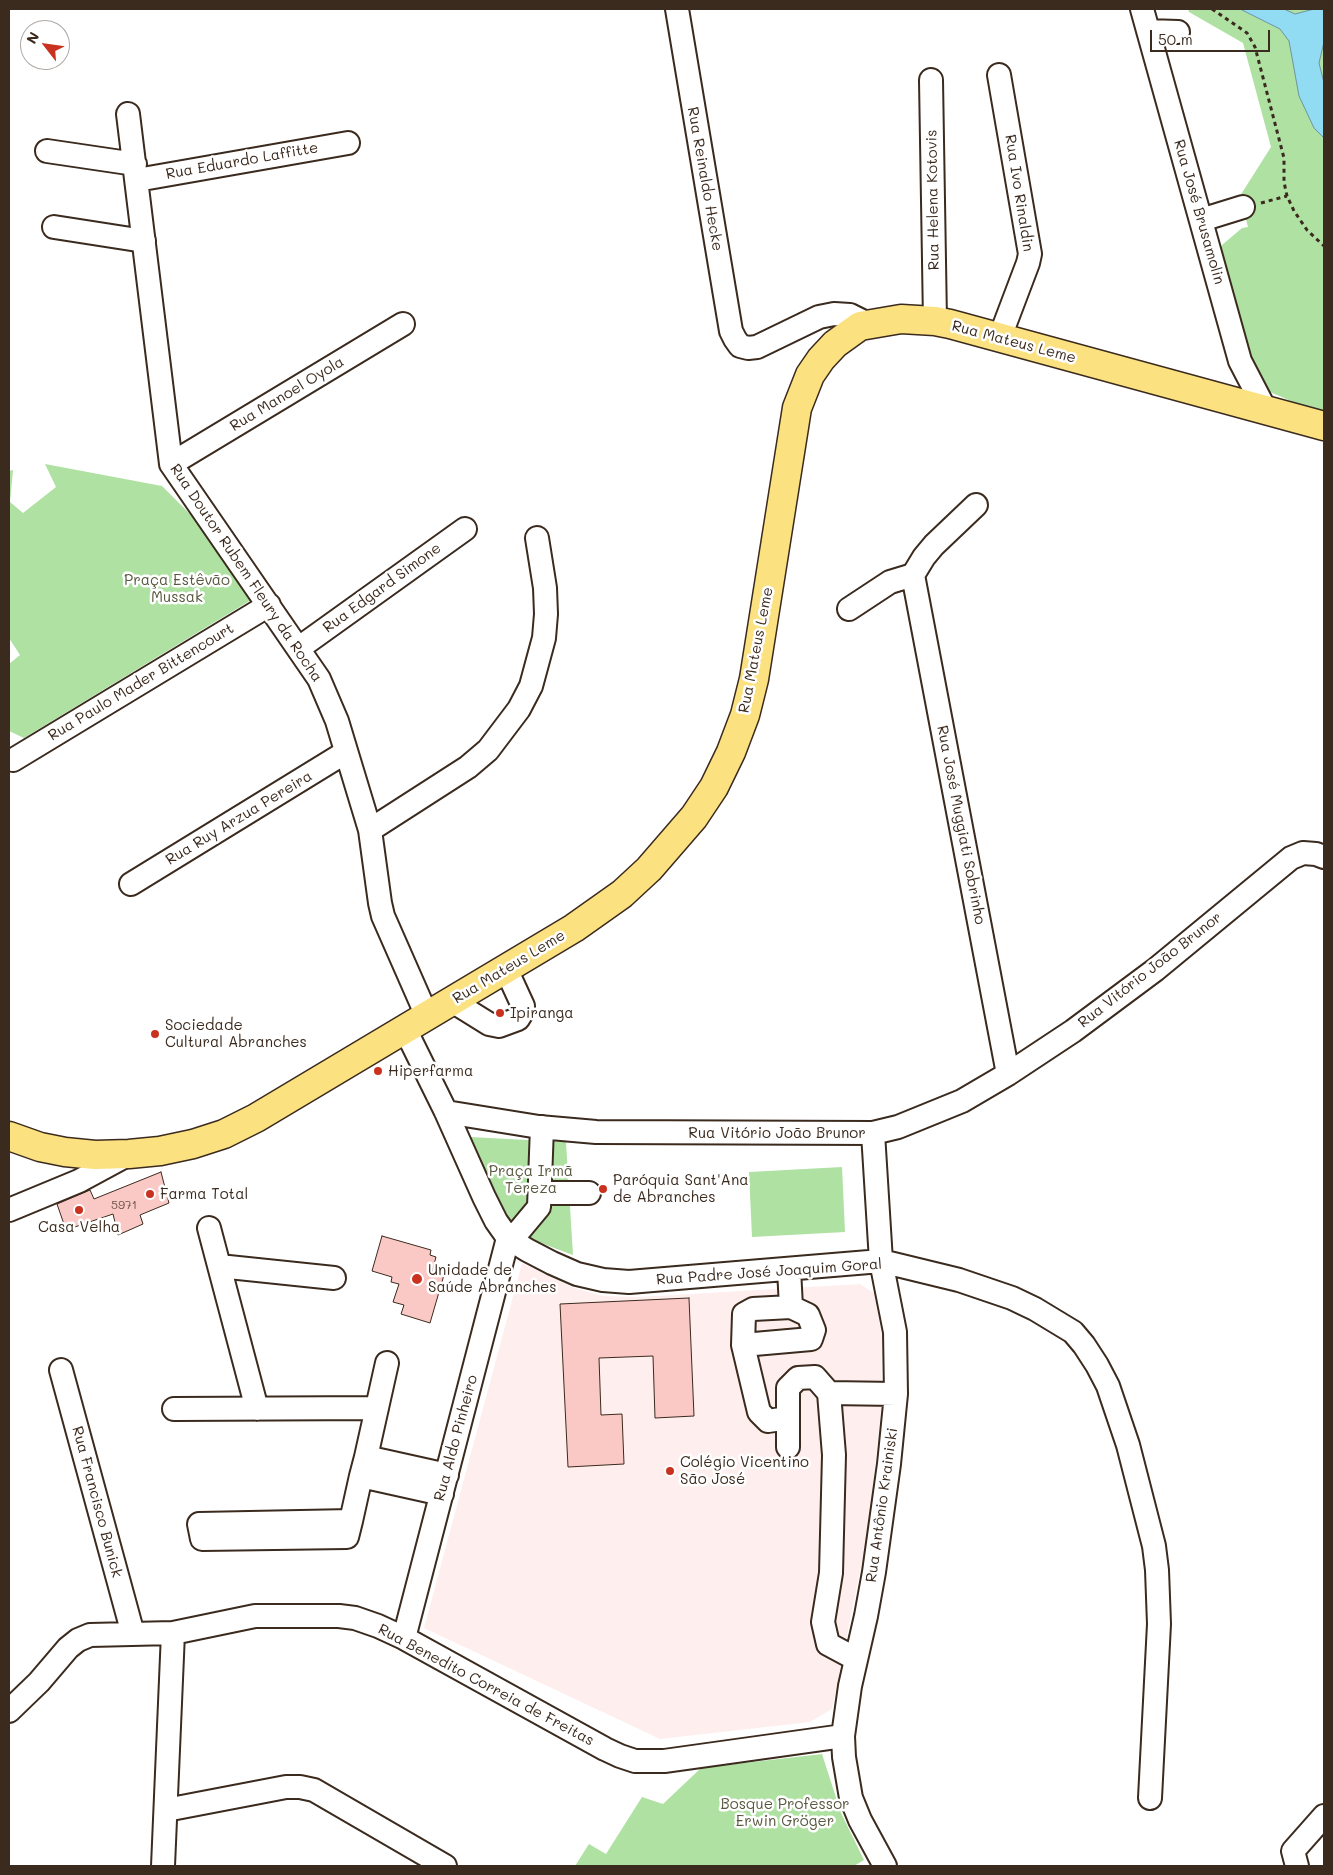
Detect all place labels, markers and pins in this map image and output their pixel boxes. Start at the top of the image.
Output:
place label: Ipiranga [510,1004,574,1022]
marker: Ipiranga [494,1007,506,1019]
place label: Sociedade Cultural Abranches [165,1016,307,1051]
marker: Sociedade Cultural Abranches [149,1028,161,1040]
place label: Hiperfarma [388,1062,473,1080]
marker: Hiperfarma [372,1065,384,1077]
place label: Paróquia Sant'Ana de Abranches [613,1171,749,1206]
marker: Paróquia Sant'Ana de Abranches [597,1183,609,1195]
place label: Farma Total [160,1185,248,1203]
marker: Farma Total [144,1188,156,1200]
marker: Casa Velha [73,1204,85,1216]
place label: Casa Velha [38,1218,120,1236]
place label: Unidade de Saúde Abranches [428,1261,557,1296]
marker: Unidade de Saúde Abranches [410,1272,424,1286]
place label: Colégio Vicentino São José [680,1453,809,1488]
marker: Colégio Vicentino São José [664,1465,676,1477]

